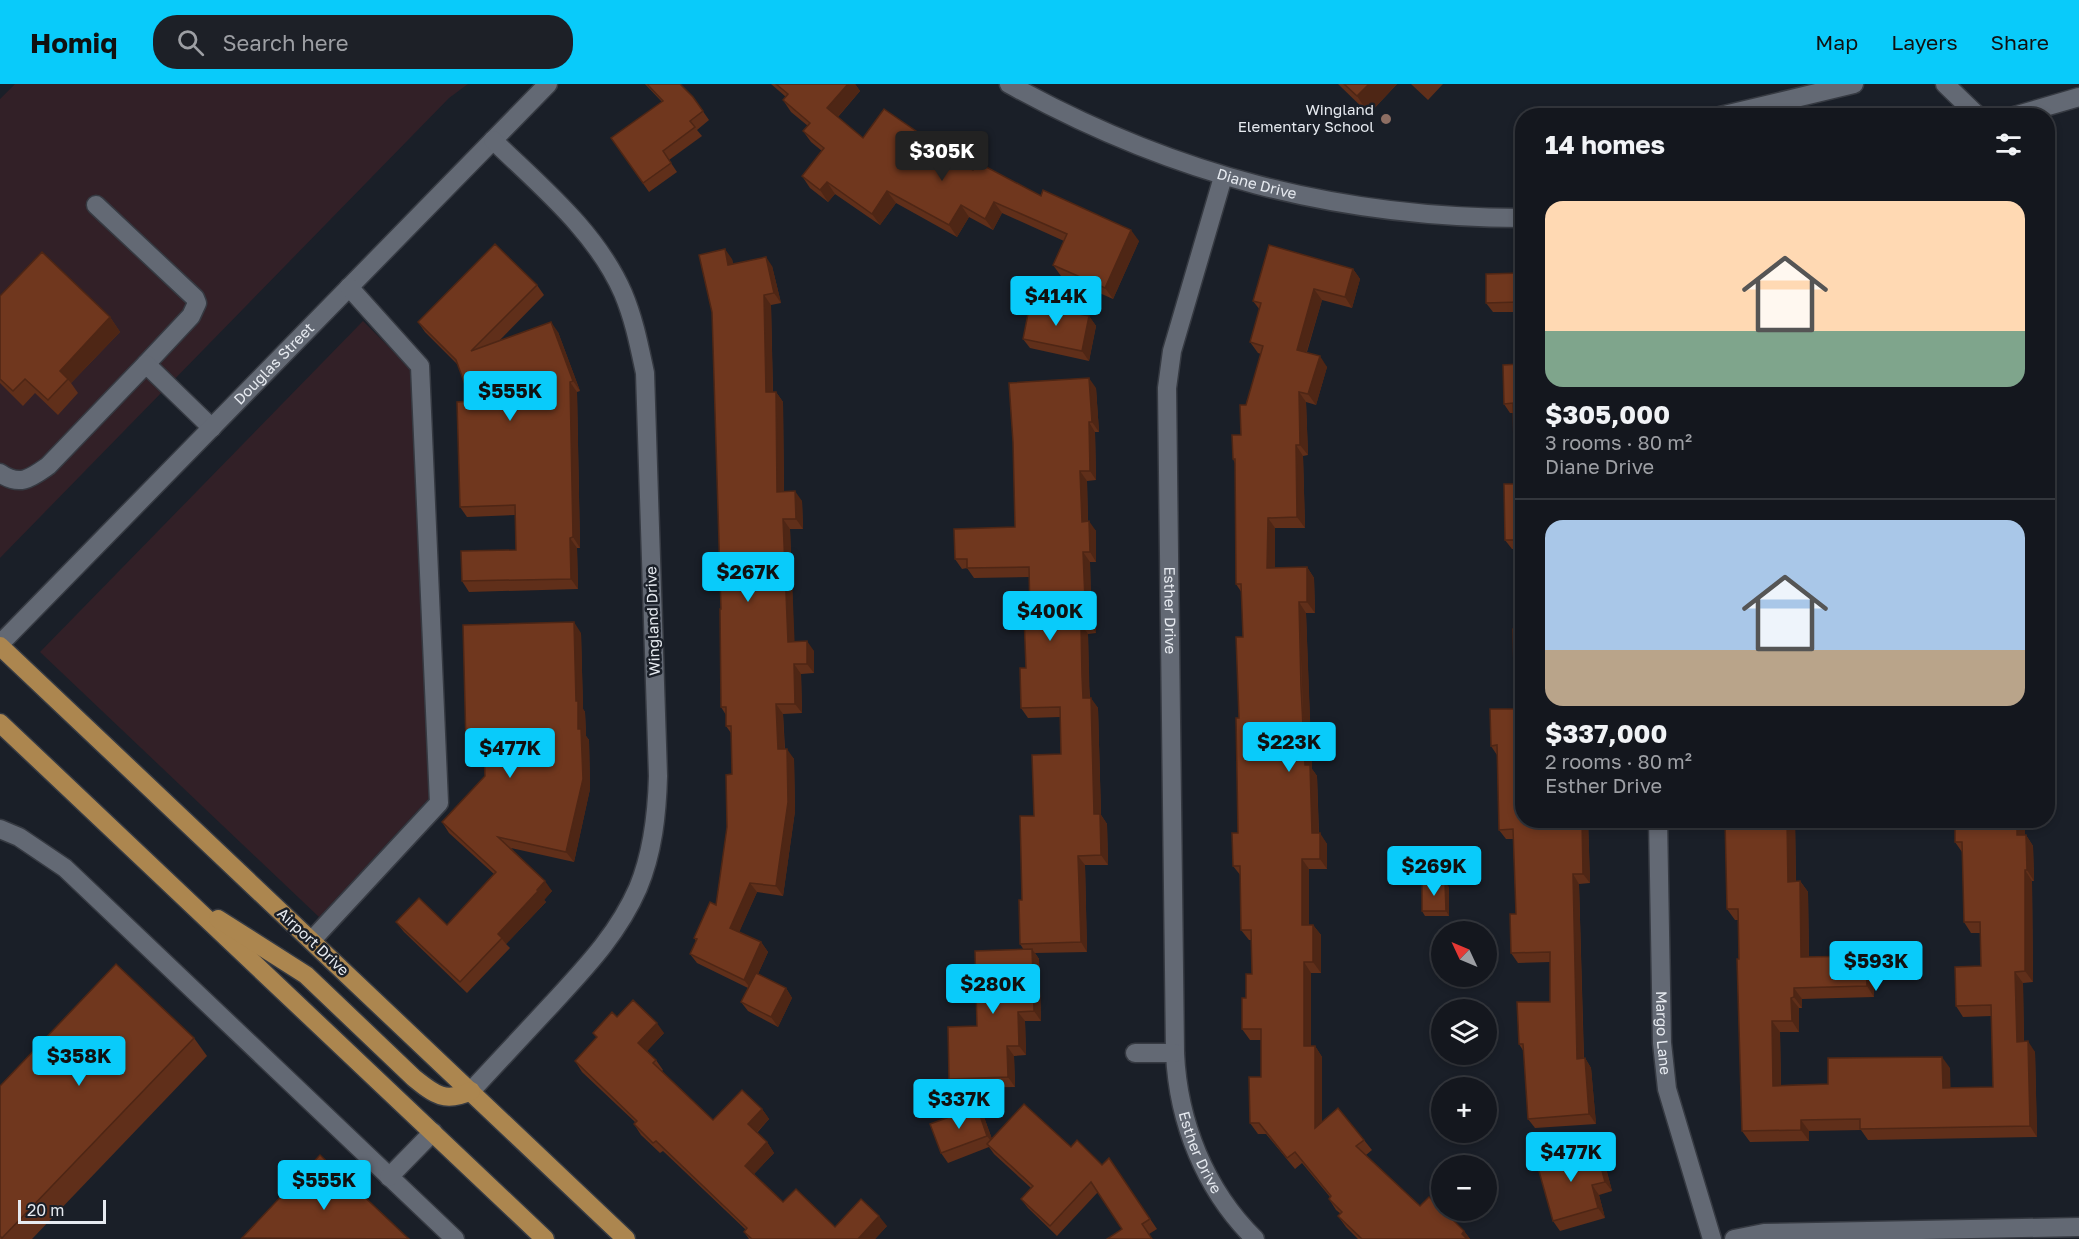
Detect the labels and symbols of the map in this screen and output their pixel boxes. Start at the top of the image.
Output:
place label: Wingland Elementary School [1238,100,1374,135]
marker: Wingland Elementary School [1379,112,1393,126]
pin: $305K [900,131,984,182]
street label: Diane Drive [1215,164,1299,202]
pin: $414K [1014,276,1098,327]
street label: Douglas Street [229,318,317,408]
pin: $555K [468,371,552,422]
pin: $267K [706,552,790,603]
street label: Wingland Drive [641,566,663,676]
street label: Esther Drive [1161,566,1180,655]
pin: $400K [1008,591,1092,642]
pin: $223K [1247,722,1331,773]
pin: $477K [468,728,552,779]
pin: $269K [1392,846,1476,897]
street label: Airport Drive [274,904,353,979]
north arrow [1431,921,1497,987]
pin: $593K [1834,941,1918,992]
pin: $280K [951,964,1035,1015]
street label: Margo Lane [1653,991,1675,1076]
pin: $358K [37,1036,121,1087]
pin: $337K [917,1079,1001,1130]
street label: Esther Drive [1176,1109,1226,1197]
pin: $477K [1529,1132,1613,1183]
pin: $555K [282,1160,366,1211]
scale bar [18,1197,106,1224]

